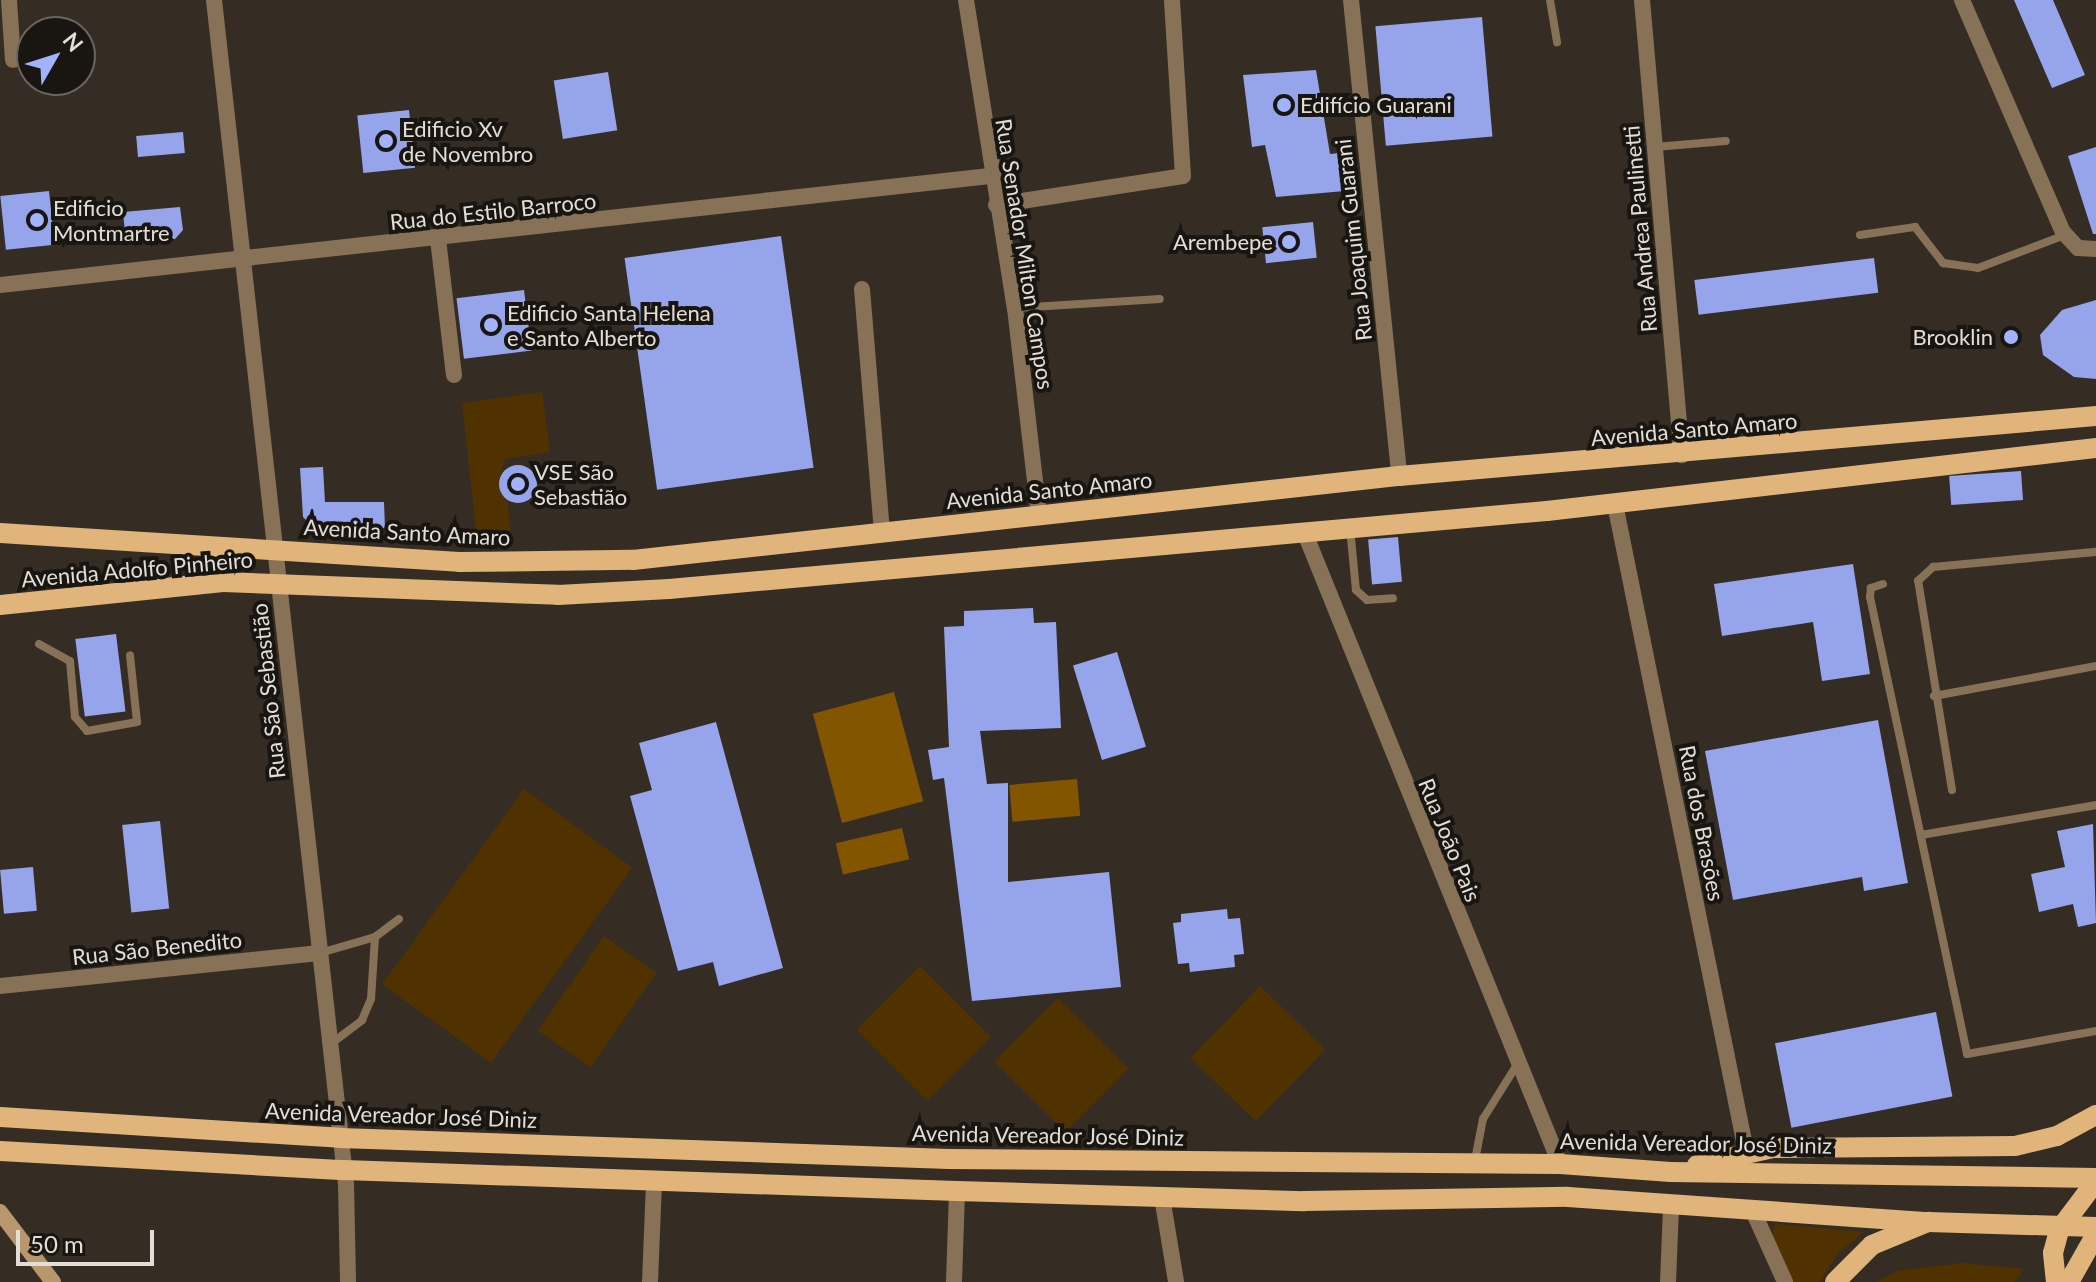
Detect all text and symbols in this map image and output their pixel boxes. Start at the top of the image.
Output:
north arrow [16,16,96,96]
text: N [58,27,89,57]
place label: Edifício Guarani [1300,92,1452,118]
marker: Edifício Guarani [1275,96,1293,114]
place label: Edificio Xv de Novembro [402,115,533,166]
street label: Rua Senador Milton Campos [991,116,1059,392]
street label: Rua Andrea Paulinetti [1618,124,1662,334]
marker: Edificio Xv de Novembro [377,132,395,150]
street label: Rua Joaquim Guarani [1329,137,1377,343]
street label: Rua do Estilo Barroco [389,187,597,235]
place label: Edificio Montmartre [53,194,170,246]
marker: Edificio Montmartre [28,211,46,229]
place label: Arembepe [1173,229,1273,255]
marker: Arembepe [1280,233,1298,251]
place label: Edificio Santa Helena e Santo Alberto [507,299,711,350]
marker: Edificio Santa Helena e Santo Alberto [482,316,500,334]
place label: Brooklin [1913,324,1993,350]
marker: Brooklin [2000,326,2022,348]
street label: Avenida Santo Amaro [1589,407,1799,451]
place label: VSE São Sebastião [534,458,627,510]
street label: Avenida Santo Amaro [944,466,1154,514]
marker: VSE São Sebastião [509,475,527,493]
street label: Avenida Santo Amaro [303,513,511,551]
street label: Avenida Adolfo Pinheiro [20,546,254,592]
street label: Rua São Sebastião [246,602,290,780]
street label: Rua dos Brasões [1674,743,1730,903]
street label: Rua João Pais [1413,774,1487,906]
street label: Rua São Benedito [71,926,243,970]
street label: Avenida Vereador José Diniz [264,1097,538,1133]
street label: Avenida Vereador José Diniz [911,1119,1185,1151]
street label: Avenida Vereador José Diniz [1559,1127,1833,1159]
scale bar [20,1214,158,1264]
text: 50 m [30,1229,84,1258]

